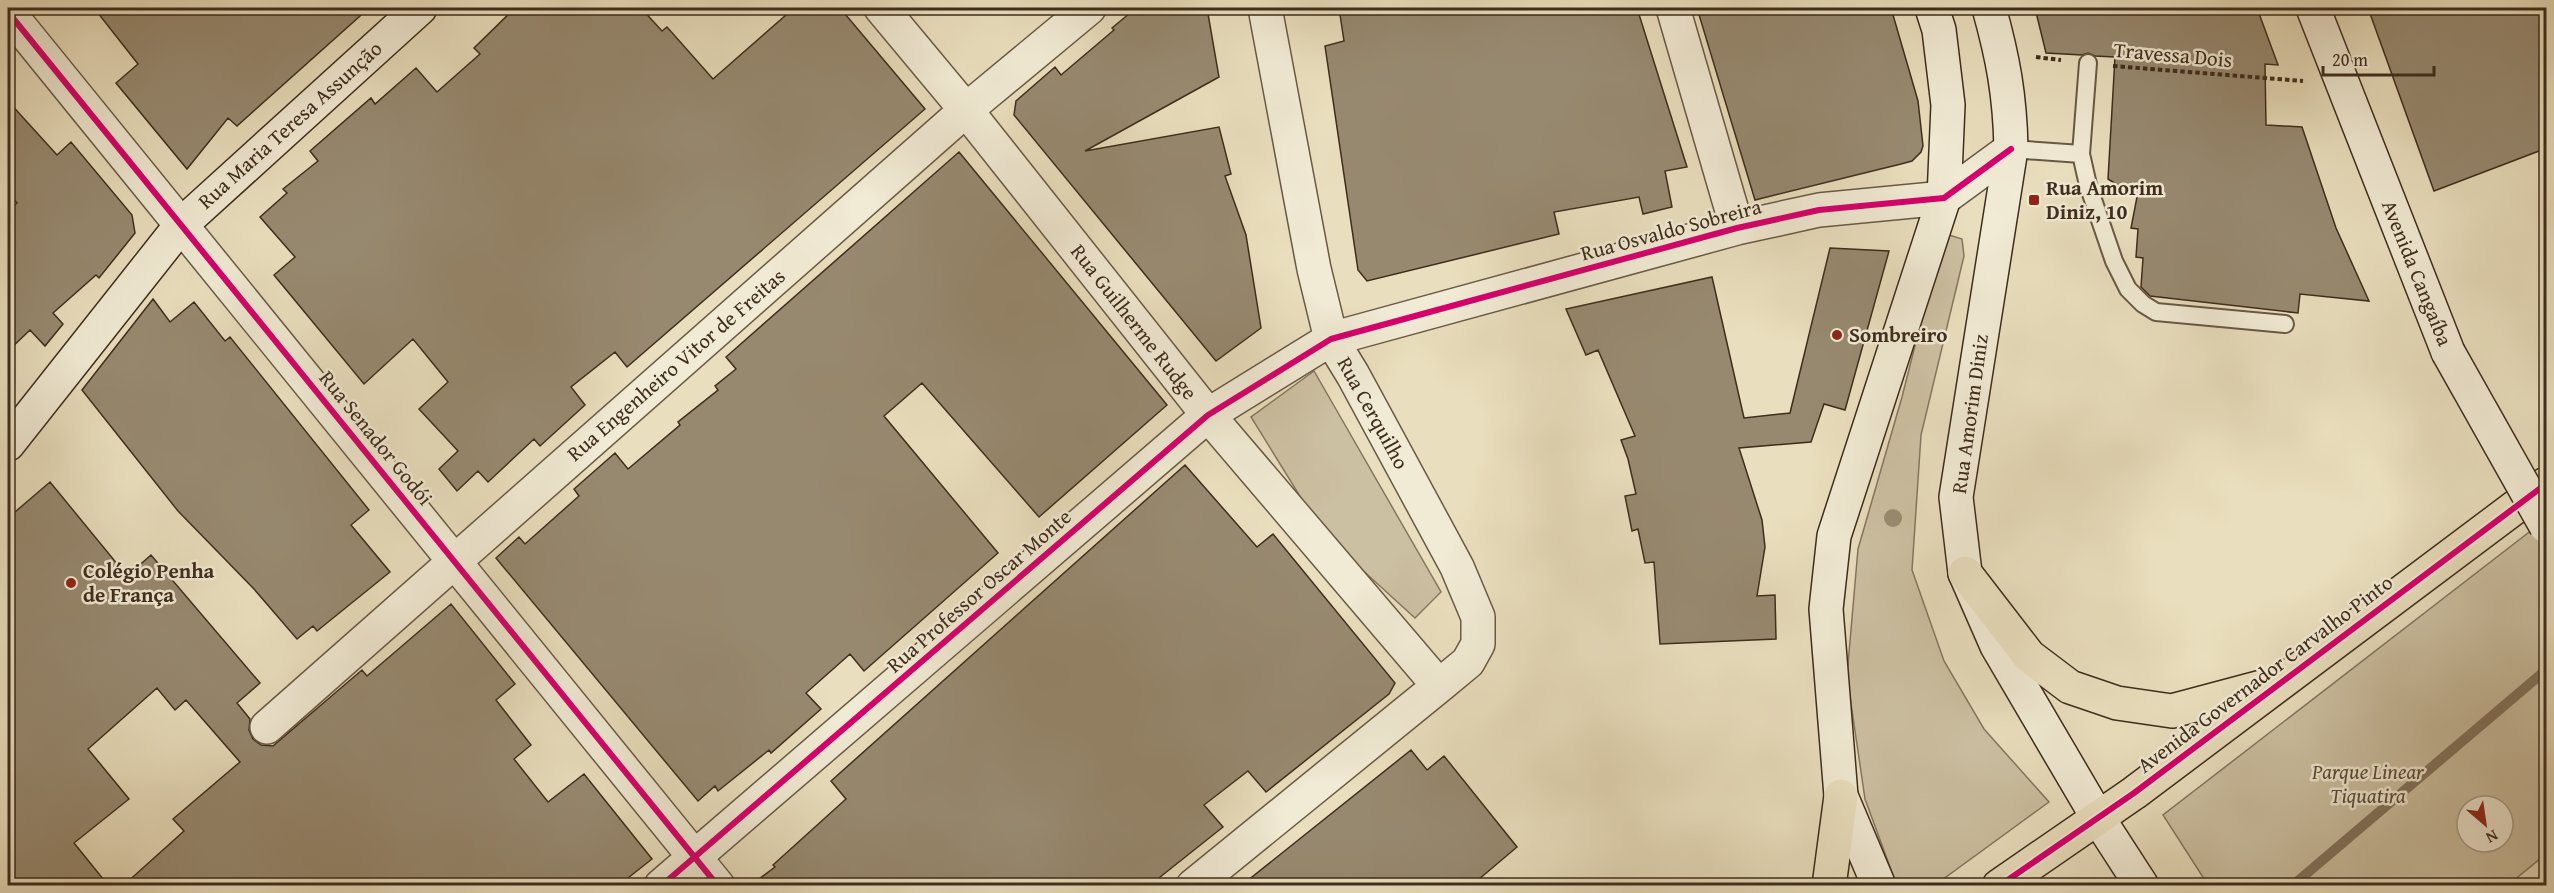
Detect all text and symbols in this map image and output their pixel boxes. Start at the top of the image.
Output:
street label: Rua Maria Teresa Assunção [191,33,389,216]
street label: Travessa Dois [2113,34,2233,75]
scale bar [2323,39,2434,77]
text: 20 m [2332,46,2368,73]
place label: Rua Amorim Diniz, 10 [2046,172,2163,227]
street label: Rua Osvaldo Sobreira [1577,190,1765,269]
marker: Rua Amorim Diniz, 10 [2027,193,2041,207]
street label: Avenida Cangaíba [2374,195,2461,351]
street label: Rua Guilherme Rudge [1064,237,1205,406]
street label: Rua Engenheiro Vitor de Freitas [560,261,792,468]
place label: Sombreiro [1849,319,1947,350]
marker: Sombreiro [1830,328,1844,342]
street label: Rua Amorim Diniz [1943,332,1996,496]
street label: Rua Cerquilho [1330,351,1417,475]
street label: Rua Senador Godói [312,363,441,512]
street label: Rua Professor Oscar Monte [879,501,1078,680]
place label: Colégio Penha de França [83,555,215,610]
street label: Avenida Governador Carvalho Pinto [2130,567,2399,780]
marker: Colégio Penha de França [64,576,78,590]
park label: Parque Linear Tiquatira [2311,756,2425,811]
north arrow [2455,794,2515,854]
text: N [2482,824,2503,850]

